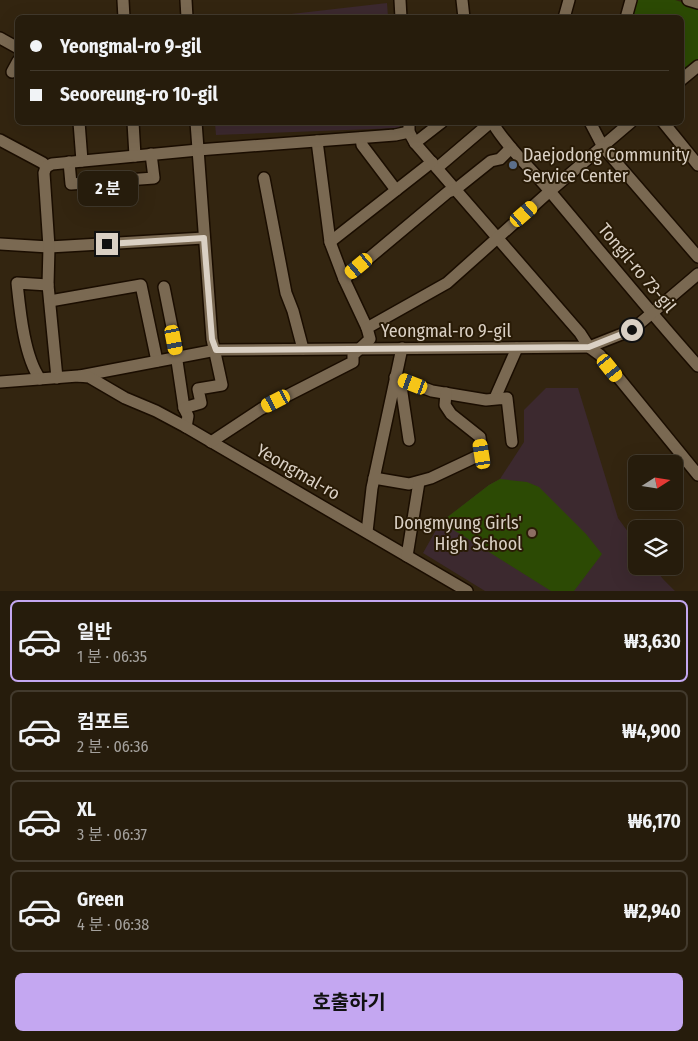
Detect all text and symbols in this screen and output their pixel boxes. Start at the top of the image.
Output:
text: Yeongmal-ro 9-gil [60,35,201,58]
text: Seooreung-ro 10-gil [60,83,218,106]
place label: Daejodong Community Service Center [523,144,690,187]
marker: Daejodong Community Service Center [507,159,519,171]
callout: 2 분 [77,172,137,206]
text: 2 분 [95,179,121,198]
car [507,198,540,230]
street label: Tongil-ro 73-gil [593,219,681,317]
route end [96,233,118,255]
car [342,251,375,281]
route start [621,319,643,341]
street label: Yeongmal-ro 9-gil [381,320,511,342]
car [163,324,184,356]
car [594,352,625,384]
car [396,372,429,396]
car [259,388,292,414]
car [472,438,491,470]
street label: Yeongmal-ro [252,439,344,505]
north arrow [628,455,682,510]
map controls [628,455,683,575]
place label: Dongmyung Girls' High School [394,512,522,555]
button: layers [628,520,683,575]
marker: Dongmyung Girls' High School [526,527,538,539]
icon: car [17,619,62,664]
text: 일반 [77,620,112,643]
text: ₩3,630 [624,630,681,653]
text: 1 분 · 06:35 [77,647,147,666]
icon: car [17,709,62,754]
text: 컴포트 [77,710,129,733]
text: ₩4,900 [622,720,681,743]
text: 2 분 · 06:36 [77,737,148,756]
text: XL [77,798,96,821]
icon: car [17,799,62,844]
text: ₩6,170 [628,810,681,833]
text: 3 분 · 06:37 [77,825,147,844]
text: Green [77,888,124,911]
icon: car [17,889,62,934]
text: ₩2,940 [624,900,681,923]
text: 4 분 · 06:38 [77,915,149,934]
button: 호출하기 [15,973,683,1031]

